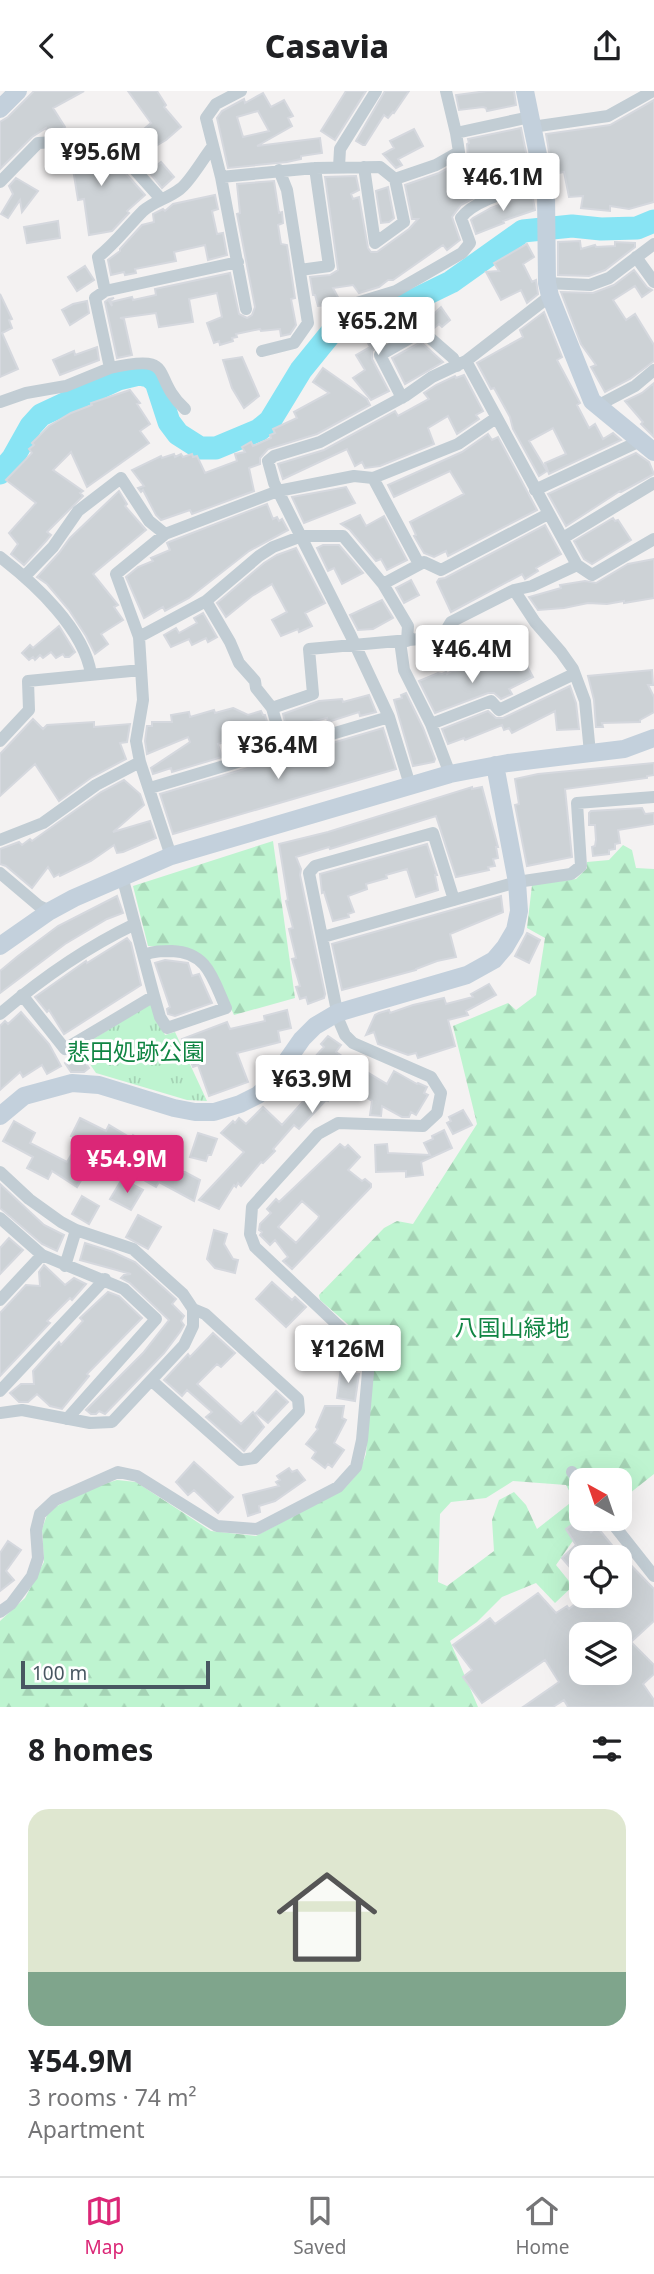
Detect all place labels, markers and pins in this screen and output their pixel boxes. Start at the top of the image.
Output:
pin: ¥95.6M [44,129,158,188]
pin: ¥46.1M [446,153,560,213]
pin: ¥65.2M [321,297,435,357]
pin: ¥46.4M [415,625,529,685]
pin: ¥36.4M [221,721,335,781]
pin: ¥63.9M [255,1055,369,1115]
pin: ¥54.9M [70,1135,184,1195]
pin: ¥126M [299,1325,397,1385]

